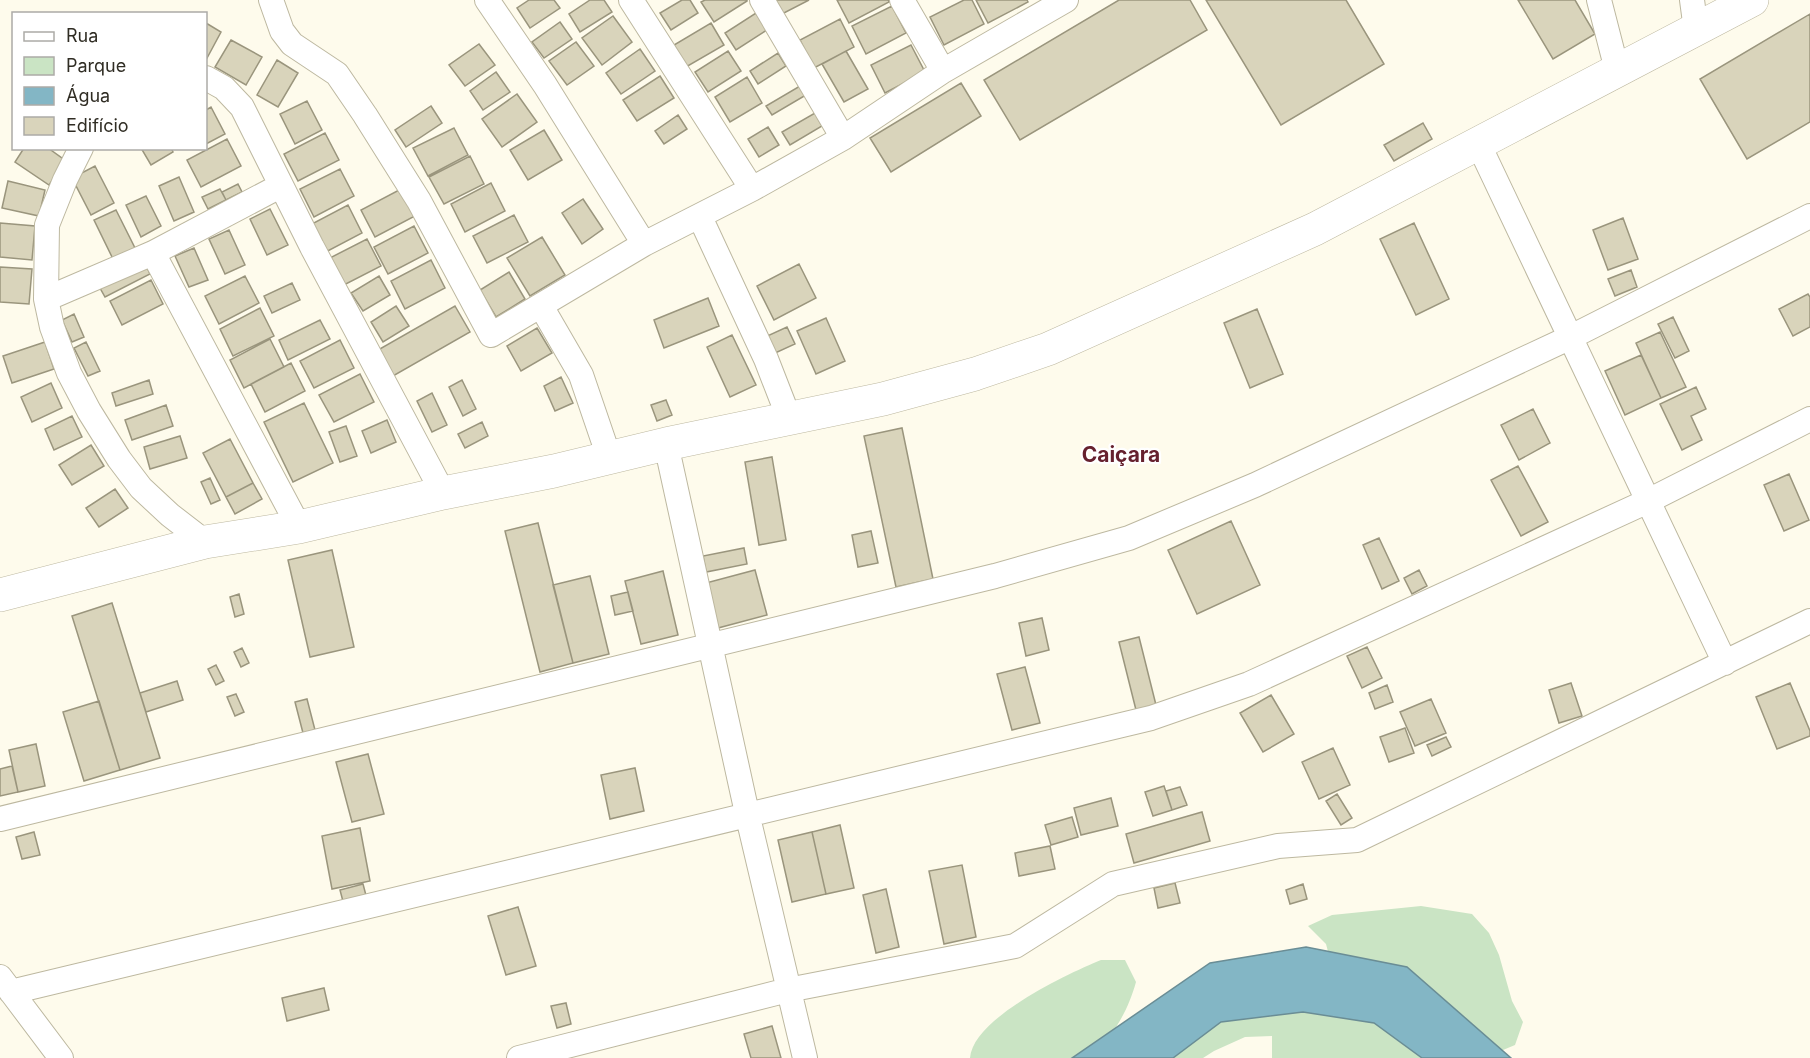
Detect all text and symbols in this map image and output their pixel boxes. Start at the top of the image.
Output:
legend [12,12,207,150]
text: Rua [66,25,98,46]
text: Parque [66,55,126,76]
text: Água [66,84,110,106]
text: Edifício [66,115,129,136]
district label: Caiçara [1082,442,1160,467]

